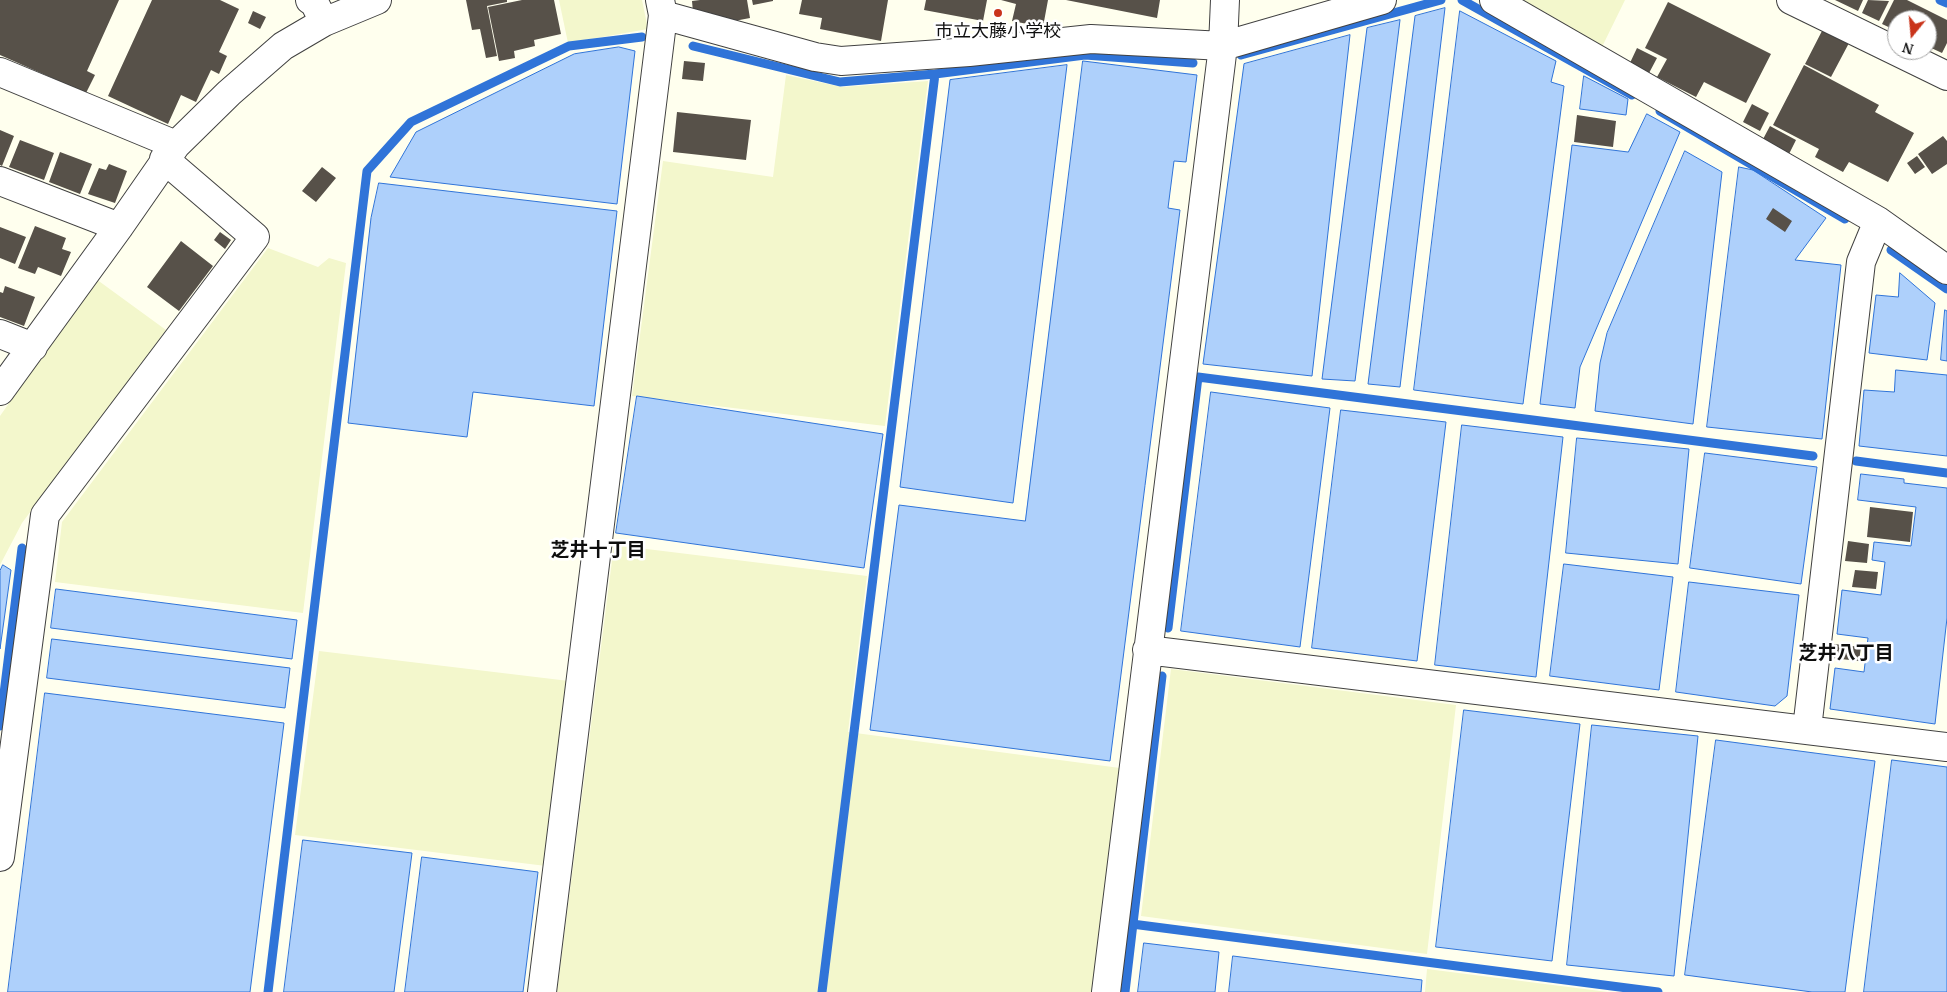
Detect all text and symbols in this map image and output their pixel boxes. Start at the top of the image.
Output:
marker: 市立大藤小学校 [992,7,1004,19]
north arrow [1887,10,1937,60]
place label: 市立大藤小学校 [935,21,1061,43]
text: N [1900,38,1916,60]
district label: 芝井十丁目 [551,540,645,562]
district label: 芝井八丁目 [1799,643,1893,665]

